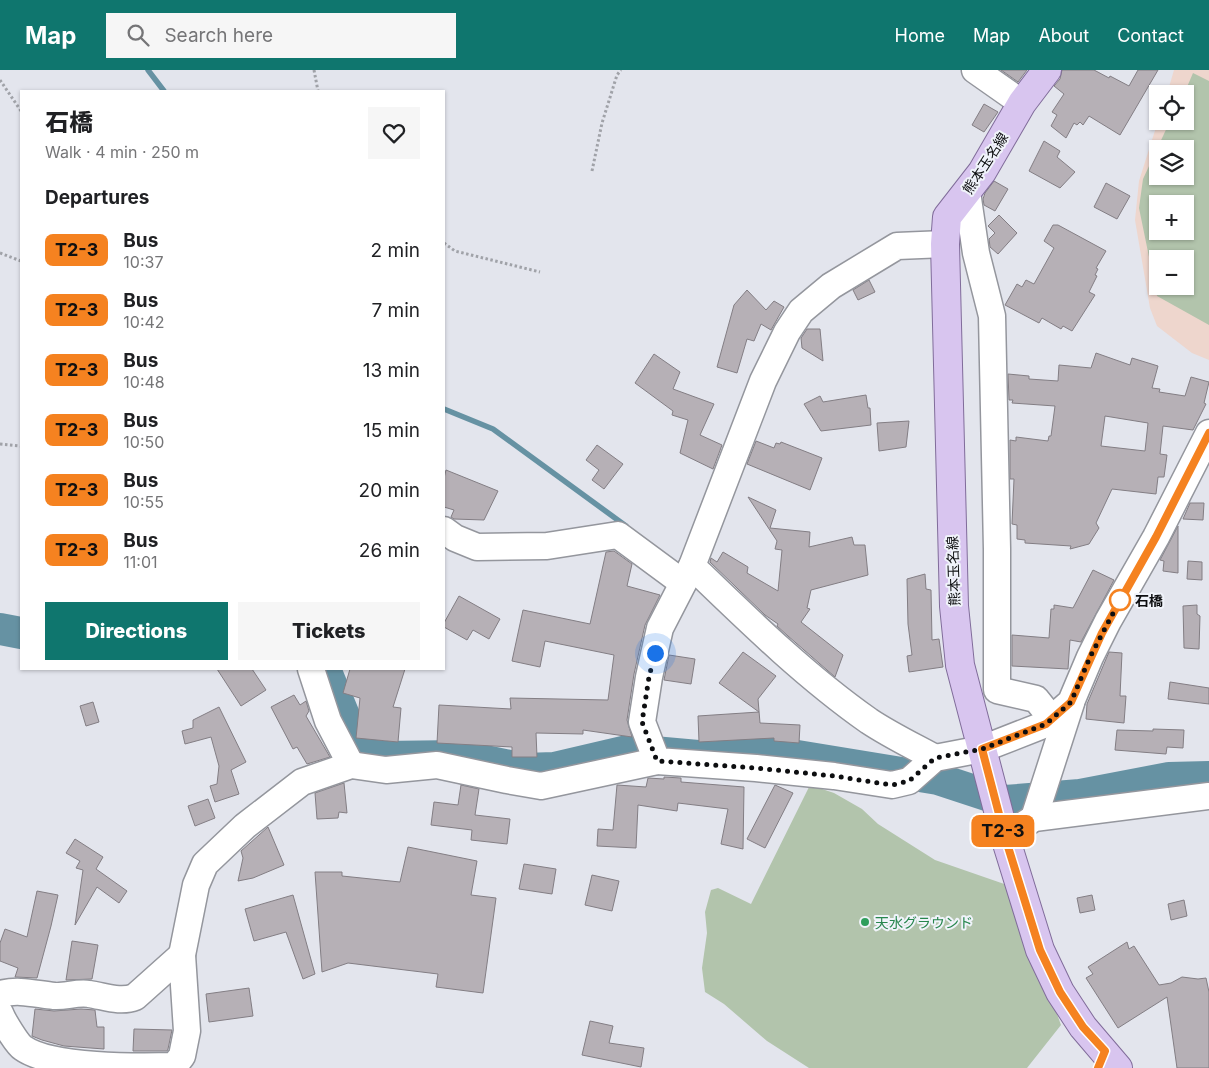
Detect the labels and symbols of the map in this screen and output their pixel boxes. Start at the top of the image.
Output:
street label: 熊本玉名線 [959,129,1011,197]
street label: 熊本玉名線 [943,536,963,606]
marker: 石橋 [1109,589,1131,611]
place label: 石橋 [1135,592,1163,609]
your location [643,641,668,666]
line badge: T2-3 [968,815,1038,847]
place label: 天水グラウンド [875,914,973,931]
marker: 天水グラウンド [859,916,871,928]

